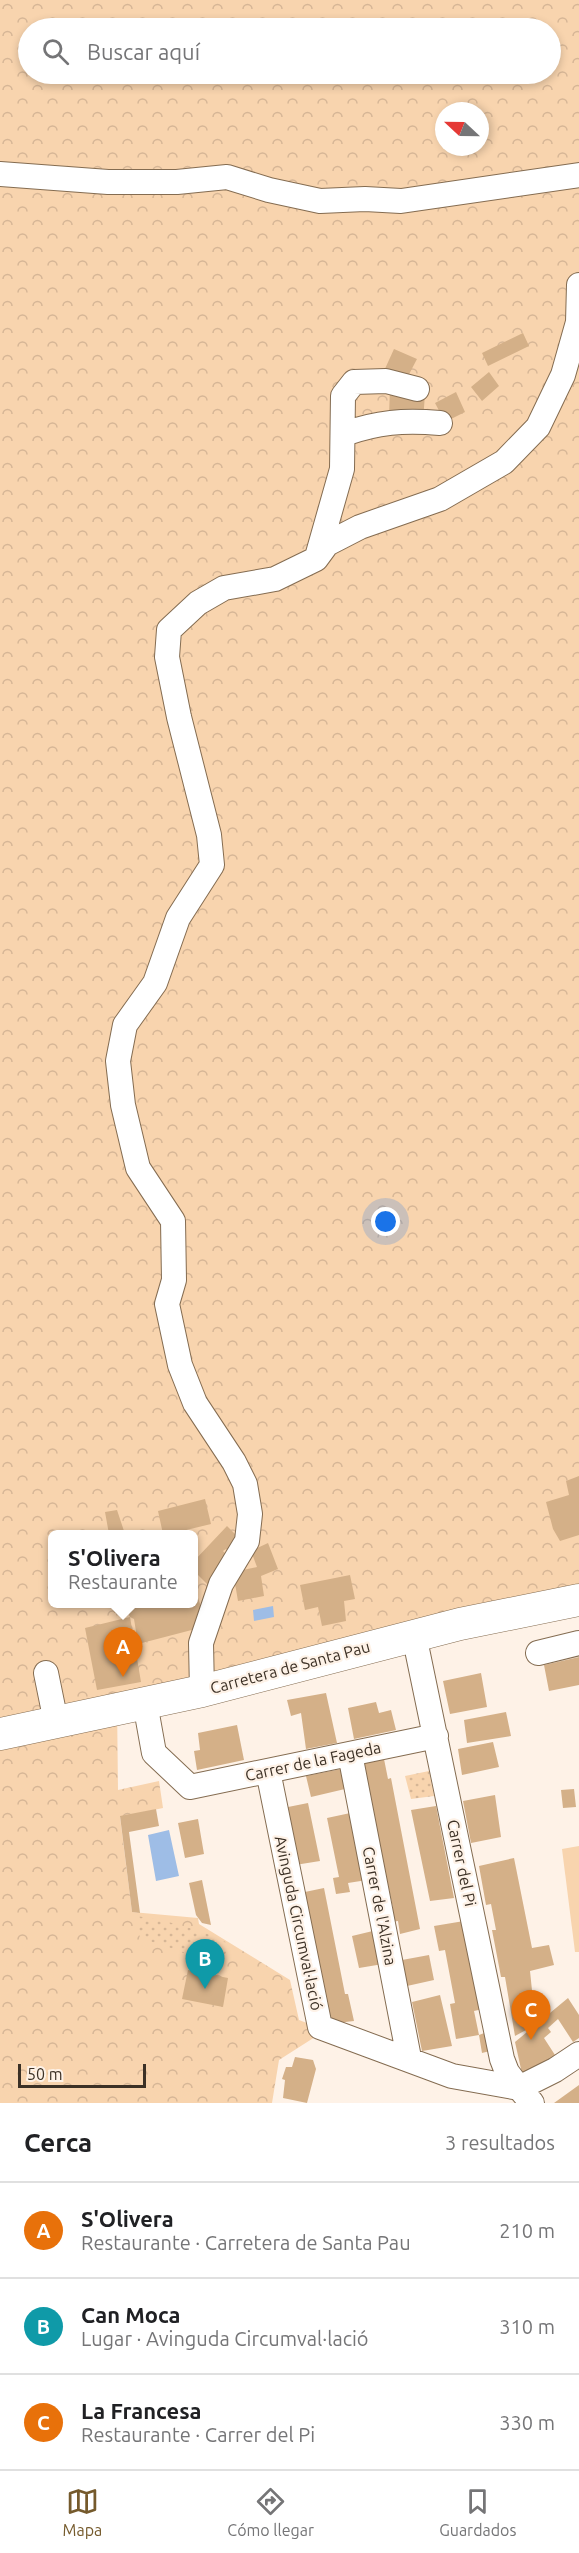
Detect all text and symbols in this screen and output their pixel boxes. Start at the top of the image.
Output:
search box [18,18,561,84]
icon: search [39,35,72,68]
text: Buscar aquí [87,39,200,64]
north arrow [435,102,489,156]
your location [371,1207,400,1236]
popup [48,1530,198,1608]
text: S'Olivera [68,1545,161,1570]
text: Restaurante [68,1570,178,1593]
pin: A [104,1628,142,1677]
street label: Carretera de Santa Pau [208,1637,372,1697]
street label: Carrer de la Fageda [243,1738,383,1784]
street label: Carrer del Pi [444,1818,480,1908]
street label: Avinguda Circumval·lació [272,1834,326,2012]
street label: Carrer de l'Alzina [360,1845,400,1967]
pin: B [186,1940,224,1989]
pin: C [512,1990,550,2040]
scale bar [18,2061,146,2088]
text: 50 m [27,2065,63,2083]
text: Cerca [24,2128,92,2157]
text: 3 resultados [445,2131,555,2154]
text: S'Olivera [81,2206,174,2231]
text: A [36,2219,51,2242]
text: 210 m [499,2219,555,2242]
text: Restaurante · Carretera de Santa Pau [81,2231,411,2254]
text: Can Moca [81,2302,180,2327]
text: B [37,2315,50,2338]
text: 310 m [499,2315,555,2338]
text: Lugar · Avinguda Circumval·lació [81,2327,369,2350]
text: La Francesa [81,2398,201,2423]
text: C [37,2411,50,2434]
text: 330 m [499,2411,555,2434]
text: Restaurante · Carrer del Pi [81,2423,315,2446]
tab: Mapa [63,2485,102,2539]
tab: Cómo llegar [227,2485,314,2539]
tab: Guardados [439,2485,516,2539]

